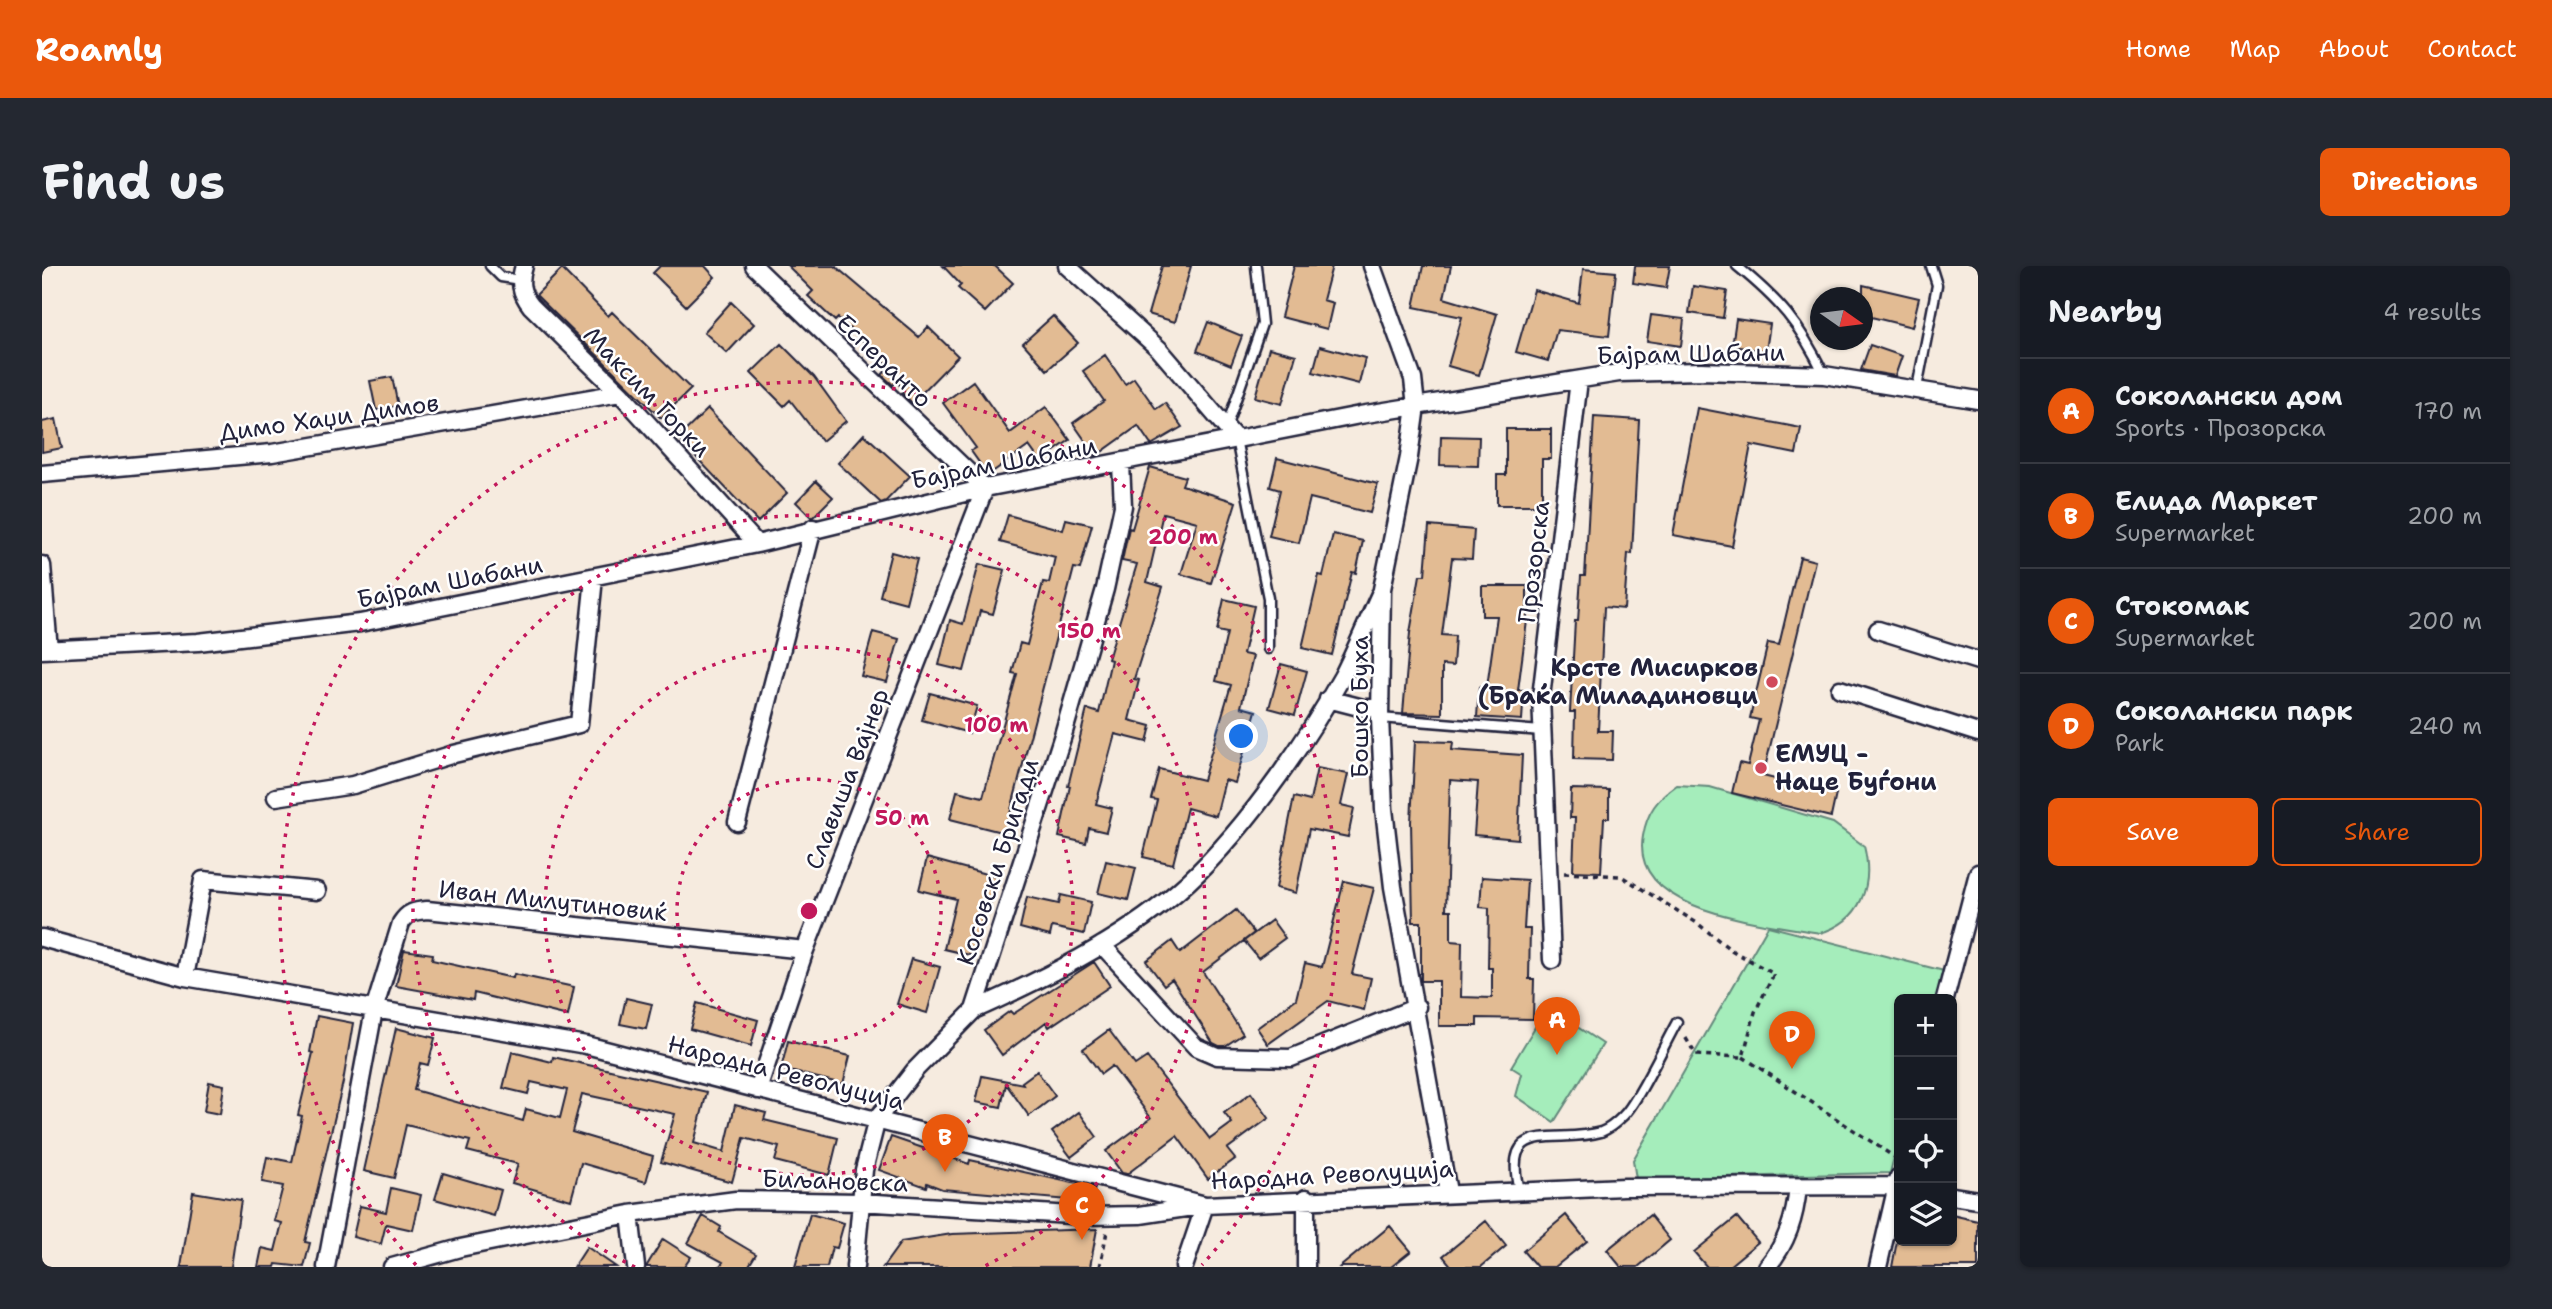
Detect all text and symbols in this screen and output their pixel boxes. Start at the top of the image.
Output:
text: Roamly [35,27,163,72]
text: Home [2125,33,2191,65]
text: Map [2229,33,2281,65]
text: About [2319,33,2389,65]
text: Contact [2427,33,2517,65]
button: Directions [2320,148,2510,216]
text: Find us [42,149,225,215]
north arrow [1810,287,1873,350]
text: Nearby [2048,291,2163,332]
text: 4 results [2383,297,2482,327]
street label: Есперанто [829,307,939,415]
street label: Максим Горки [576,320,718,464]
street label: Бајрам Шабани [1597,336,1785,372]
text: Соколански дом [2115,378,2343,413]
street label: Димо Хаџи Димов [217,387,441,449]
text: A [2062,396,2080,426]
text: 170 m [2414,396,2482,426]
text: Sports · Прозорска [2115,413,2325,443]
street label: Бајрам Шабани [908,429,1100,497]
text: Елида Маркет [2115,483,2317,518]
street label: Прозорска [1511,499,1557,625]
text: B [2064,501,2078,531]
text: 200 m [2407,501,2482,531]
text: Supermarket [2115,518,2255,548]
text: 200 m [1148,523,1218,551]
street label: Бајрам Шабани [354,548,546,616]
text: Стокомак [2115,588,2250,623]
text: C [2064,606,2078,636]
text: 200 m [2407,606,2482,636]
text: 150 m [1057,617,1121,645]
text: Supermarket [2115,623,2255,653]
street label: Бошко Буха [1344,636,1376,778]
place label: Крсте Мисирков (Браќа Миладиновци [1478,652,1758,712]
marker: Крсте Мисирков (Браќа Миладиновци [1764,674,1780,690]
street label: Славиша Вајнер [798,684,896,874]
text: Соколански парк [2115,693,2353,728]
text: 100 m [964,711,1028,739]
text: D [2063,711,2079,741]
text: 240 m [2408,711,2482,741]
your location [1224,719,1258,753]
text: Park [2115,728,2164,758]
place label: ЕМУЦ - Наце Буѓони [1775,738,1937,798]
street label: Косовски Бригади [949,754,1047,970]
marker: ЕМУЦ - Наце Буѓони [1753,760,1769,776]
button: Save [2048,798,2258,866]
button: Share [2272,798,2482,866]
text: 50 m [875,804,929,832]
street label: Иван Милутиновиќ [437,873,669,929]
centre of rings [797,899,821,923]
map controls [1894,994,1957,1246]
button: + [1894,994,1957,1057]
pin: A [1534,997,1580,1055]
pin: D [1769,1011,1815,1069]
street label: Народна Револуција [664,1028,908,1118]
button: − [1894,1057,1957,1120]
pin: B [922,1114,968,1172]
button: locate [1894,1120,1957,1183]
street label: Народна Револуција [1210,1153,1454,1197]
street label: Биљановска [761,1162,909,1200]
pin: C [1059,1182,1105,1240]
button: layers [1894,1183,1957,1246]

